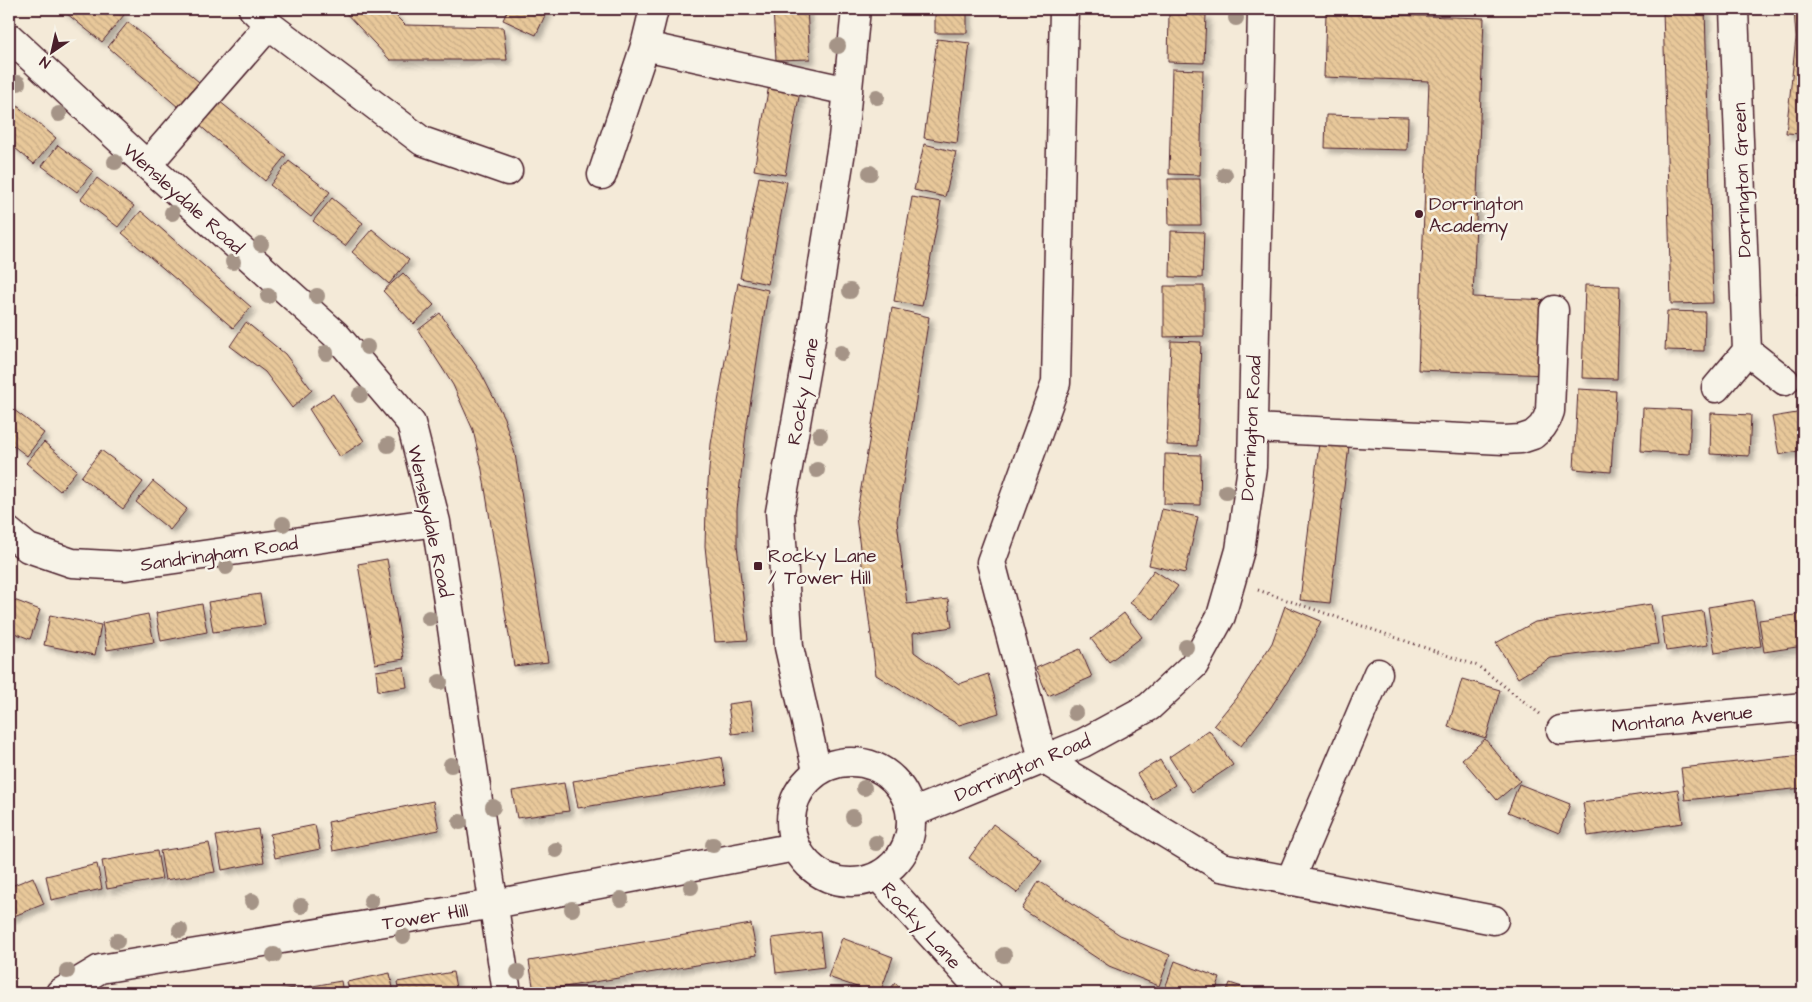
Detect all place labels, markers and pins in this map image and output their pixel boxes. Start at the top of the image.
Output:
place label: Dorrington Academy [1429,191,1523,241]
marker: Dorrington Academy [1413,208,1425,220]
place label: Rocky Lane / Tower Hill [768,543,877,592]
marker: Rocky Lane / Tower Hill [752,560,764,572]

